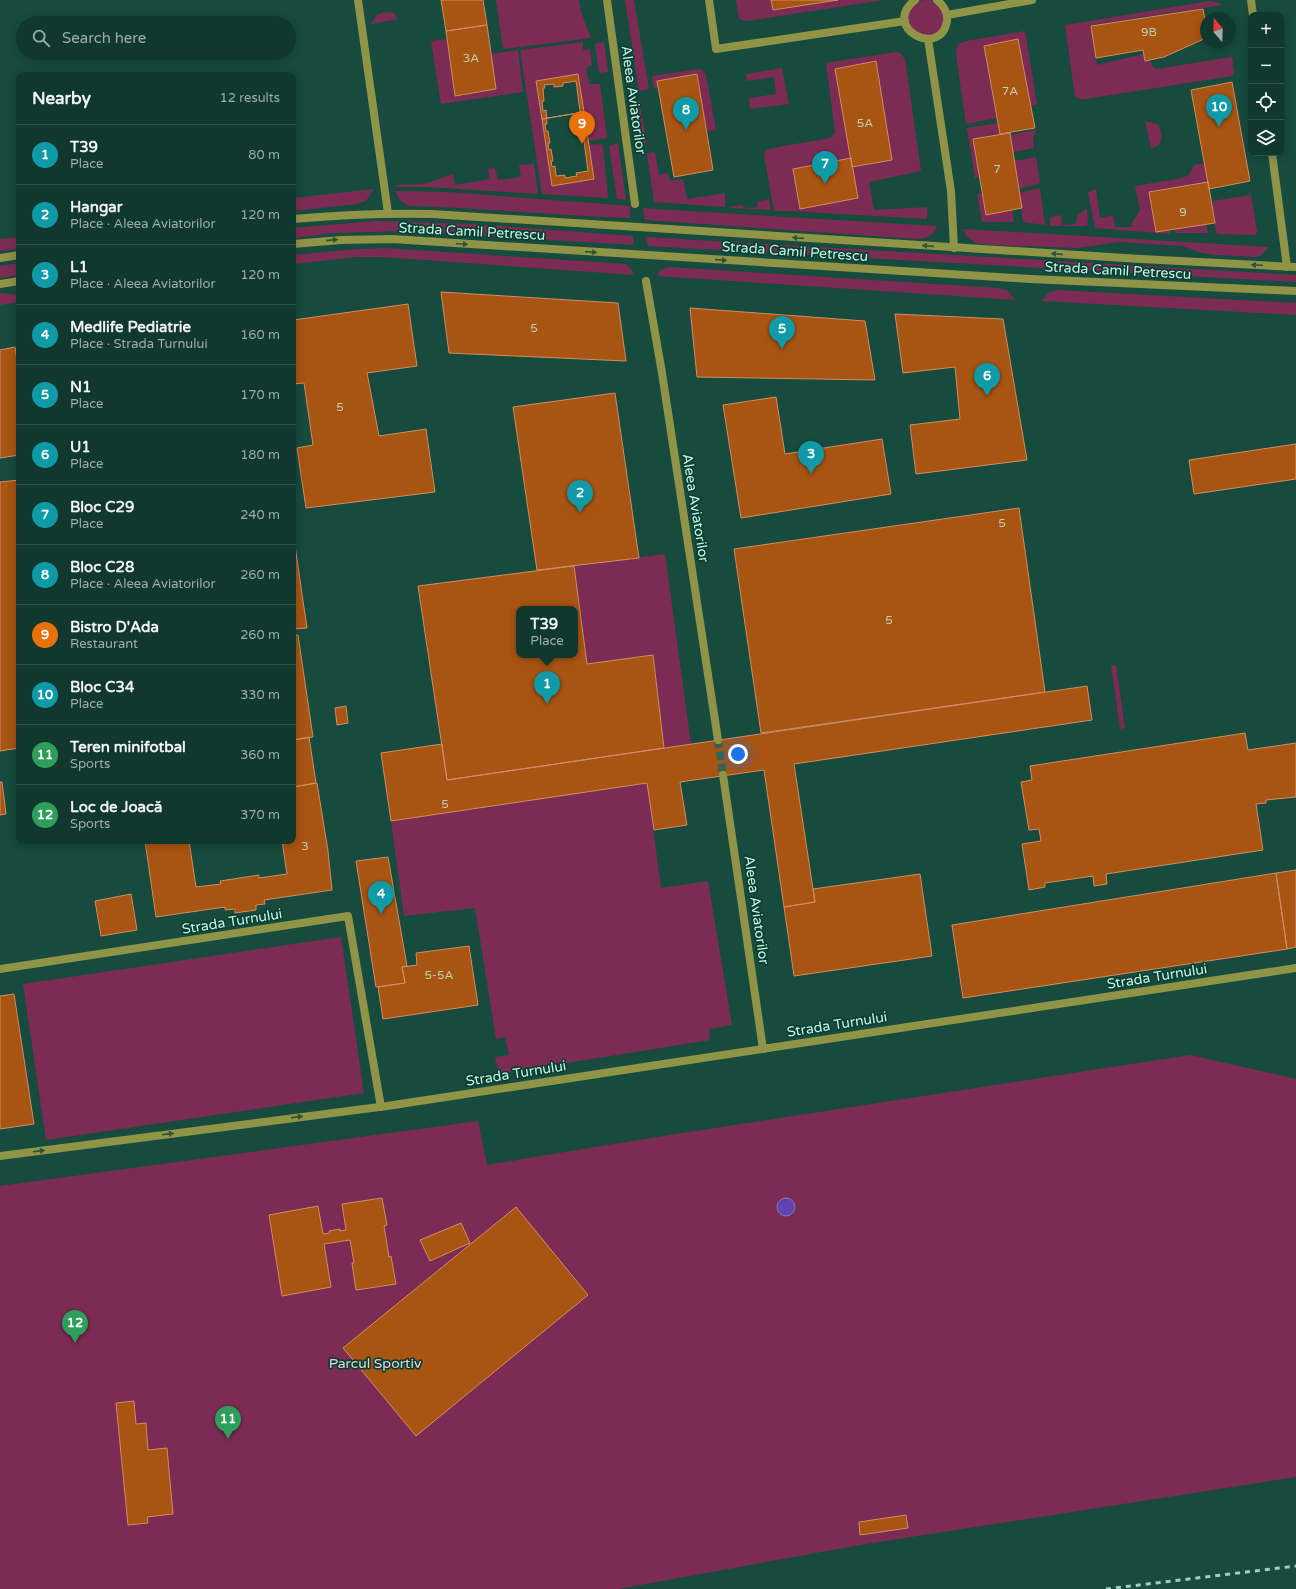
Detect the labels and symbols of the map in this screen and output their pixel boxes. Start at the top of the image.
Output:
north arrow [1200,12,1236,48]
house number: 9B [1141,25,1157,39]
street label: Aleea Aviatorilor [617,45,650,156]
house number: 3A [463,51,479,65]
house number: 7A [1002,84,1018,98]
pin: 10 [1206,94,1232,127]
pin: 8 [673,97,699,130]
pin: 9 [569,111,595,144]
house number: 5A [857,116,873,130]
pin: 7 [812,151,838,184]
house number: 7 [993,162,1001,176]
house number: 9 [1179,205,1187,219]
street label: Strada Camil Petrescu [398,219,546,244]
one-way arrow [792,234,804,241]
one-way arrow [326,237,338,244]
street label: Strada Camil Petrescu [721,238,869,265]
one-way arrow [456,240,468,247]
one-way arrow [922,243,934,250]
one-way arrow [585,248,597,255]
one-way arrow [1051,251,1063,258]
one-way arrow [715,256,727,263]
street label: Strada Camil Petrescu [1044,258,1192,283]
one-way arrow [1251,262,1263,269]
pin: 5 [769,316,795,349]
house number: 5 [530,321,538,335]
pin: 6 [974,363,1000,396]
house number: 5 [336,400,344,414]
pin: 3 [798,441,824,474]
street label: Aleea Aviatorilor [679,453,713,564]
pin: 2 [567,480,593,513]
house number: 5 [998,516,1006,530]
house number: 5 [885,613,893,627]
pin: 1 [534,671,560,704]
your location [728,744,748,764]
house number: 5 [441,797,449,811]
house number: 3 [301,839,309,853]
street label: Aleea Aviatorilor [740,855,773,966]
pin: 4 [368,881,394,914]
street label: Strada Turnului [181,905,283,938]
street label: Strada Turnului [1106,960,1208,993]
house number: 5-5A [425,968,454,982]
street label: Strada Turnului [786,1008,888,1041]
street label: Strada Turnului [465,1057,567,1090]
one-way arrow [290,1114,303,1121]
one-way arrow [162,1131,174,1137]
one-way arrow [33,1148,45,1154]
pin: 12 [62,1310,88,1343]
park label: Parcul Sportiv [329,1355,422,1372]
pin: 11 [215,1406,241,1439]

